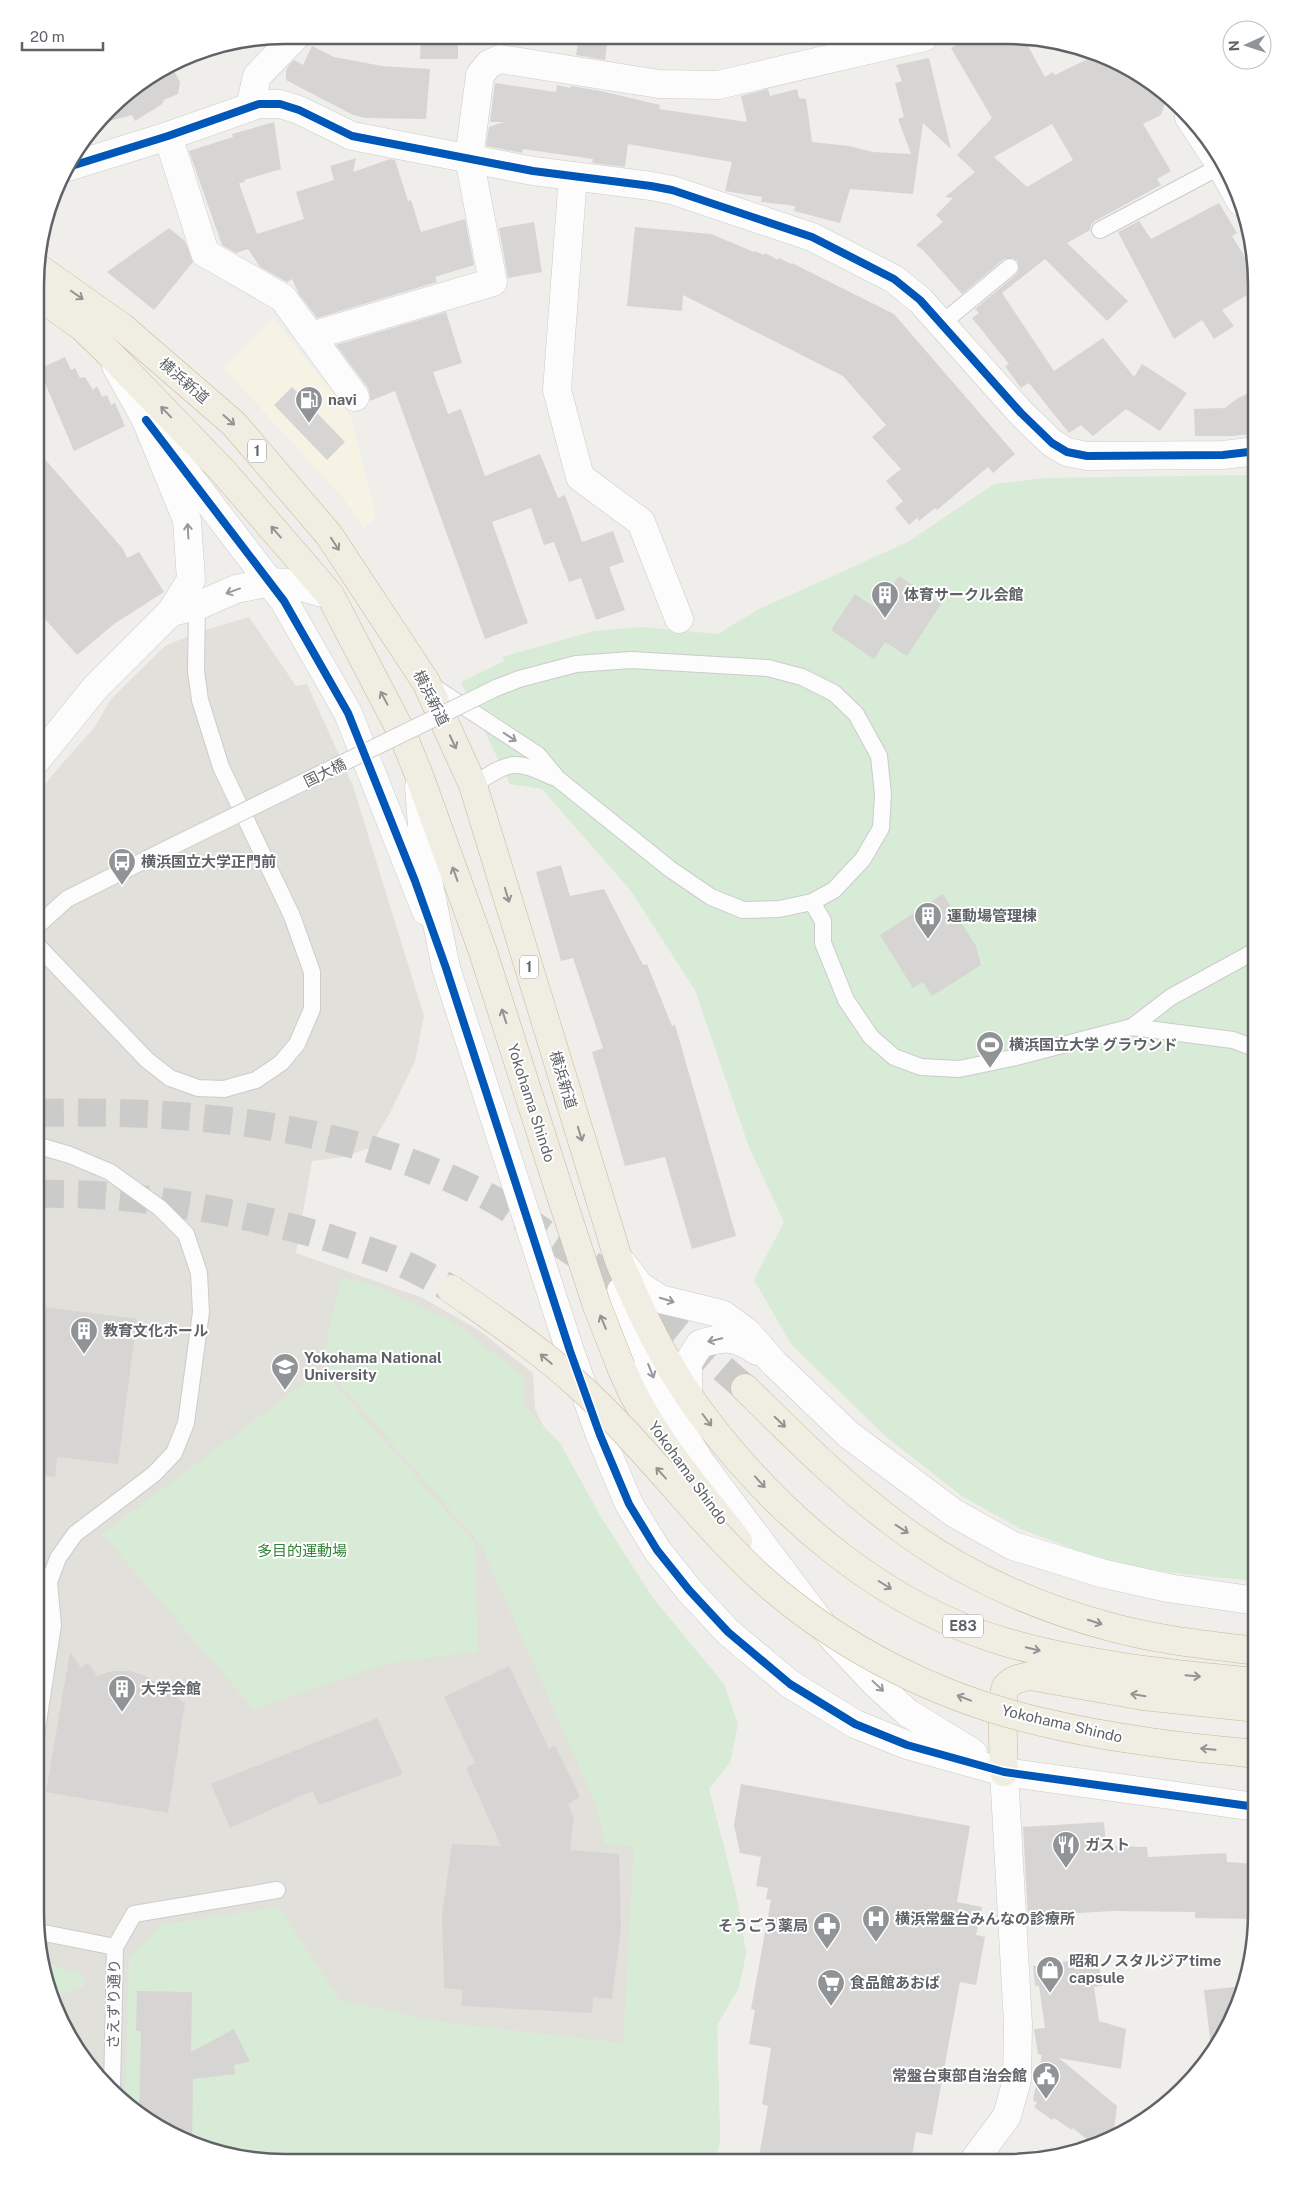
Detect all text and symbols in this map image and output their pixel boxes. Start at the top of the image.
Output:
scale bar [22,20,104,52]
north arrow [1222,20,1272,70]
text: 20 m [30,28,65,45]
text: N [1226,40,1242,52]
one-way arrow [70,290,84,300]
street label: 横浜新道 [156,355,213,407]
fuel station icon: navi [294,385,324,424]
place label: navi [328,391,357,408]
one-way arrow [160,406,172,418]
one-way arrow [223,414,236,426]
road number: 1 [248,440,266,462]
one-way arrow [183,523,193,540]
one-way arrow [270,525,281,538]
one-way arrow [330,536,340,550]
building icon: 体育サークル会館 [870,580,900,619]
place label: 体育サークル会館 [904,586,1024,603]
one-way arrow [226,587,241,596]
street label: 横浜新道 [410,667,453,728]
one-way arrow [379,692,389,706]
one-way arrow [503,732,517,742]
one-way arrow [449,734,458,749]
street label: 国大橋 [301,755,349,790]
bus stop icon: 横浜国立大学正門前 [107,847,137,886]
place label: 横浜国立大学正門前 [141,853,276,870]
one-way arrow [450,866,459,882]
one-way arrow [502,887,512,903]
building icon: 運動場管理棟 [913,901,943,940]
place label: 運動場管理棟 [947,907,1037,924]
road number: 1 [520,956,538,979]
one-way arrow [498,1009,508,1025]
sports icon: 横浜国立大学 グラウンド [975,1030,1005,1069]
place label: 横浜国立大学 グラウンド [1009,1036,1177,1053]
street label: Yokohama Shindo [504,1041,559,1164]
street label: 横浜新道 [547,1049,580,1111]
one-way arrow [575,1126,585,1142]
one-way arrow [658,1296,674,1306]
one-way arrow [598,1314,607,1330]
building icon: 教育文化ホール [69,1316,99,1355]
place label: 教育文化ホール [103,1322,208,1339]
one-way arrow [708,1336,724,1345]
place label: Yokohama National University [304,1349,442,1383]
school or university icon: Yokohama National University [270,1352,300,1391]
one-way arrow [540,1353,553,1364]
one-way arrow [647,1363,657,1378]
one-way arrow [701,1413,712,1426]
one-way arrow [774,1416,786,1428]
street label: Yokohama Shindo [645,1418,732,1528]
one-way arrow [655,1467,667,1480]
one-way arrow [754,1475,766,1488]
one-way arrow [895,1524,909,1534]
park label: 多目的運動場 [257,1542,347,1559]
one-way arrow [877,1580,891,1590]
road number: E83 [943,1614,983,1638]
one-way arrow [1086,1618,1102,1627]
one-way arrow [1025,1644,1041,1654]
one-way arrow [1185,1671,1201,1681]
building icon: 大学会館 [107,1674,137,1713]
place label: 大学会館 [141,1680,201,1697]
one-way arrow [872,1680,884,1692]
one-way arrow [1131,1690,1147,1700]
one-way arrow [957,1693,972,1702]
street label: Yokohama Shindo [1000,1701,1124,1746]
one-way arrow [1200,1744,1216,1754]
restaurant icon: ガスト [1051,1830,1081,1869]
place label: ガスト [1085,1836,1130,1853]
hospital icon: 横浜常盤台みんなの診療所 [861,1904,891,1943]
place label: 横浜常盤台みんなの診療所 [895,1910,1075,1927]
pharmacy icon: そうごう薬局 [812,1911,842,1950]
place label: そうごう薬局 [718,1917,808,1934]
place label: 昭和ノスタルジアtime capsule [1069,1952,1221,1986]
shop icon: 昭和ノスタルジアtime capsule [1035,1955,1065,1994]
street label: さえずり通り [104,1959,123,2049]
supermarket icon: 食品館あおば [816,1968,846,2007]
place label: 食品館あおば [850,1974,940,1991]
public building icon: 常盤台東部自治会館 [1031,2061,1061,2100]
place label: 常盤台東部自治会館 [892,2067,1027,2084]

